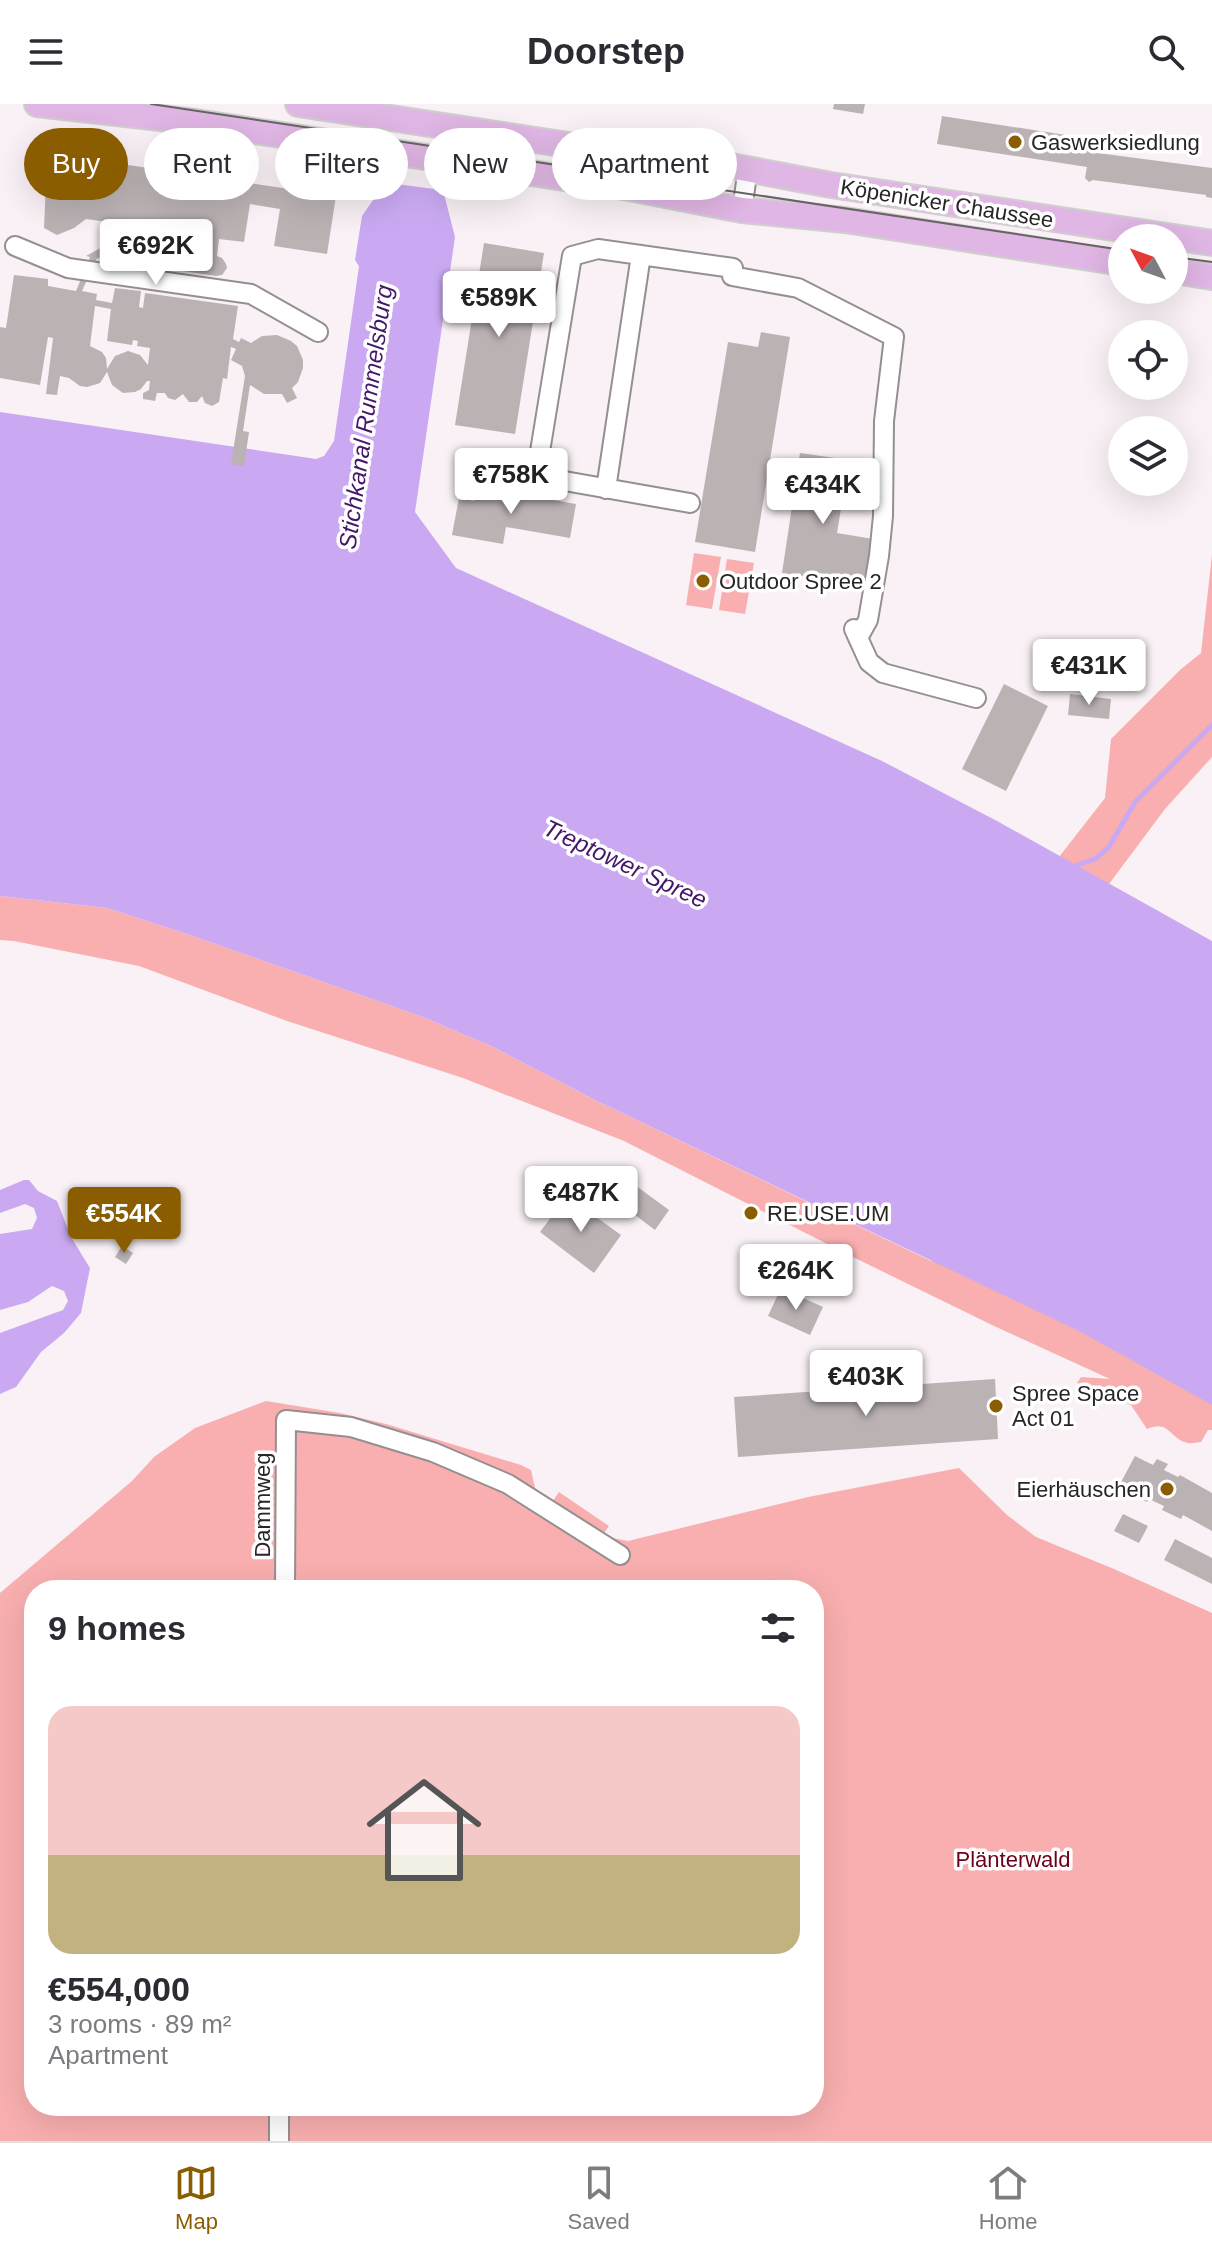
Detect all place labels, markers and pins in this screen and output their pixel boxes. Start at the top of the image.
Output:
place label: Gaswerksiedlung [1031,130,1200,155]
marker: Gaswerksiedlung [1006,133,1024,151]
pin: €692K [100,219,212,287]
pin: €589K [443,271,555,339]
pin: €758K [455,448,567,516]
pin: €434K [767,458,879,526]
place label: Outdoor Spree 2 [719,569,882,594]
marker: Outdoor Spree 2 [694,572,712,590]
pin: €431K [1033,639,1145,707]
pin: €487K [525,1166,637,1234]
pin: €554K [68,1187,180,1255]
place label: RE.USE.UM [767,1201,889,1226]
marker: RE.USE.UM [742,1204,760,1222]
pin: €264K [740,1244,852,1312]
pin: €403K [810,1350,922,1418]
place label: Spree Space Act 01 [1012,1381,1139,1431]
marker: Spree Space Act 01 [987,1397,1005,1415]
place label: Eierhäuschen [1016,1477,1151,1502]
marker: Eierhäuschen [1158,1480,1176,1498]

